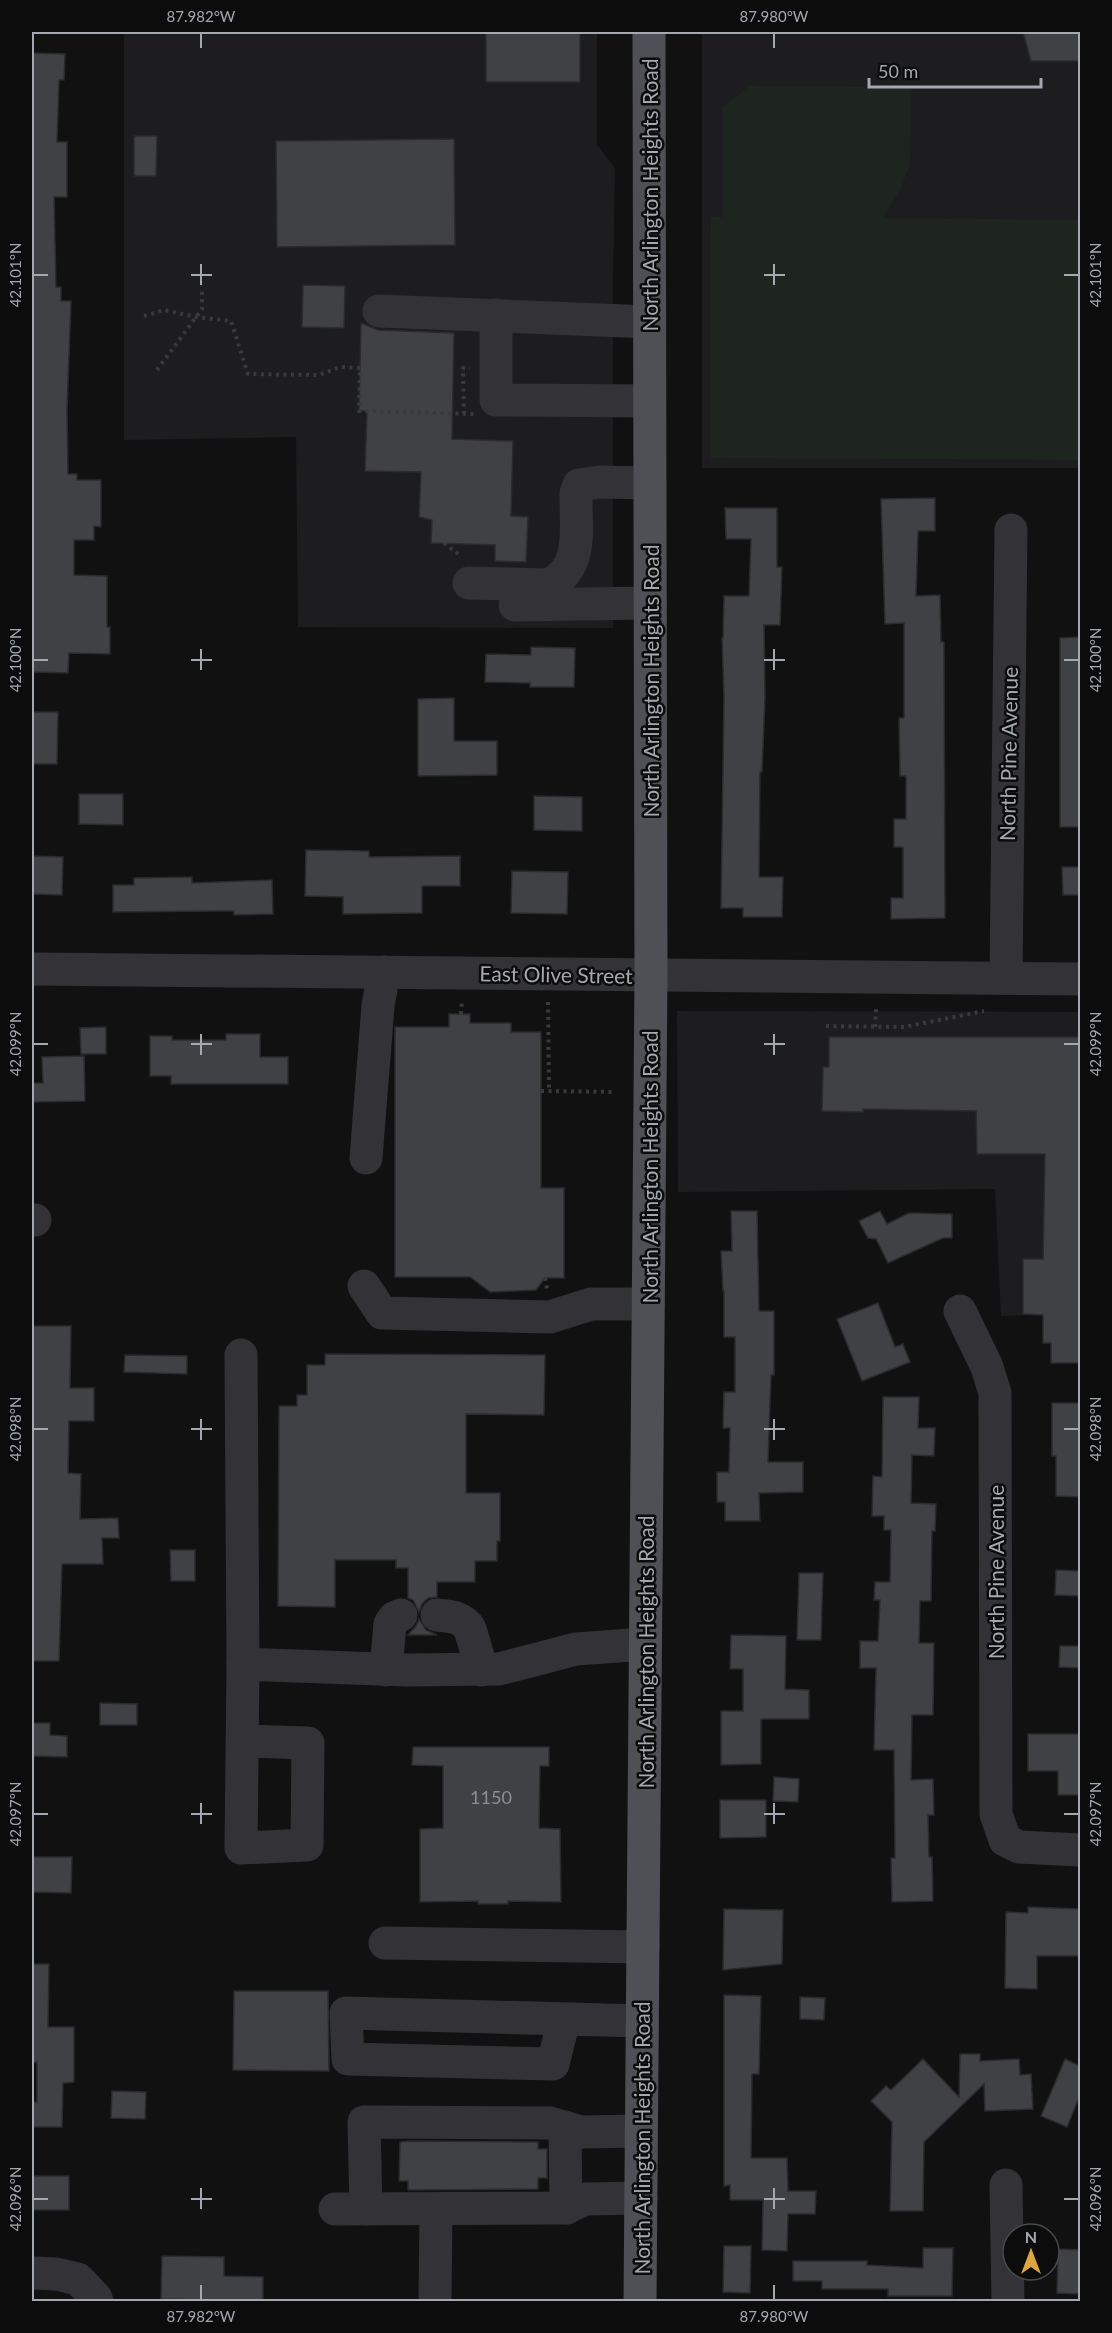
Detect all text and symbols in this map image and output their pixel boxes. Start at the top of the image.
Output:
text: 87.982°W [167,7,236,25]
text: 87.980°W [740,7,809,25]
scale bar [869,51,1042,89]
street label: North Arlington Heights Road [637,58,662,332]
text: 50 m [878,60,918,82]
text: 42.101°N [6,243,24,307]
text: 42.101°N [1086,243,1104,307]
street label: North Arlington Heights Road [638,544,663,818]
text: 42.100°N [6,628,24,692]
text: 42.100°N [1086,628,1104,692]
street label: North Pine Avenue [994,667,1022,841]
street label: East Olive Street [479,960,633,988]
text: 42.099°N [6,1012,24,1076]
text: 42.099°N [1086,1012,1104,1076]
street label: North Arlington Heights Road [637,1030,662,1304]
text: 42.098°N [6,1397,24,1461]
text: 42.098°N [1086,1397,1104,1461]
street label: North Pine Avenue [983,1485,1008,1659]
street label: North Arlington Heights Road [633,1515,658,1789]
text: 42.097°N [6,1782,24,1846]
text: 42.097°N [1086,1782,1104,1846]
house number: 1150 [470,1786,512,1808]
street label: North Arlington Heights Road [629,2001,654,2275]
text: 42.096°N [6,2167,24,2231]
text: 42.096°N [1086,2167,1104,2231]
north arrow [1001,2222,1061,2282]
text: N [1025,2227,1037,2246]
text: 87.982°W [167,2307,236,2325]
text: 87.980°W [740,2307,809,2325]

